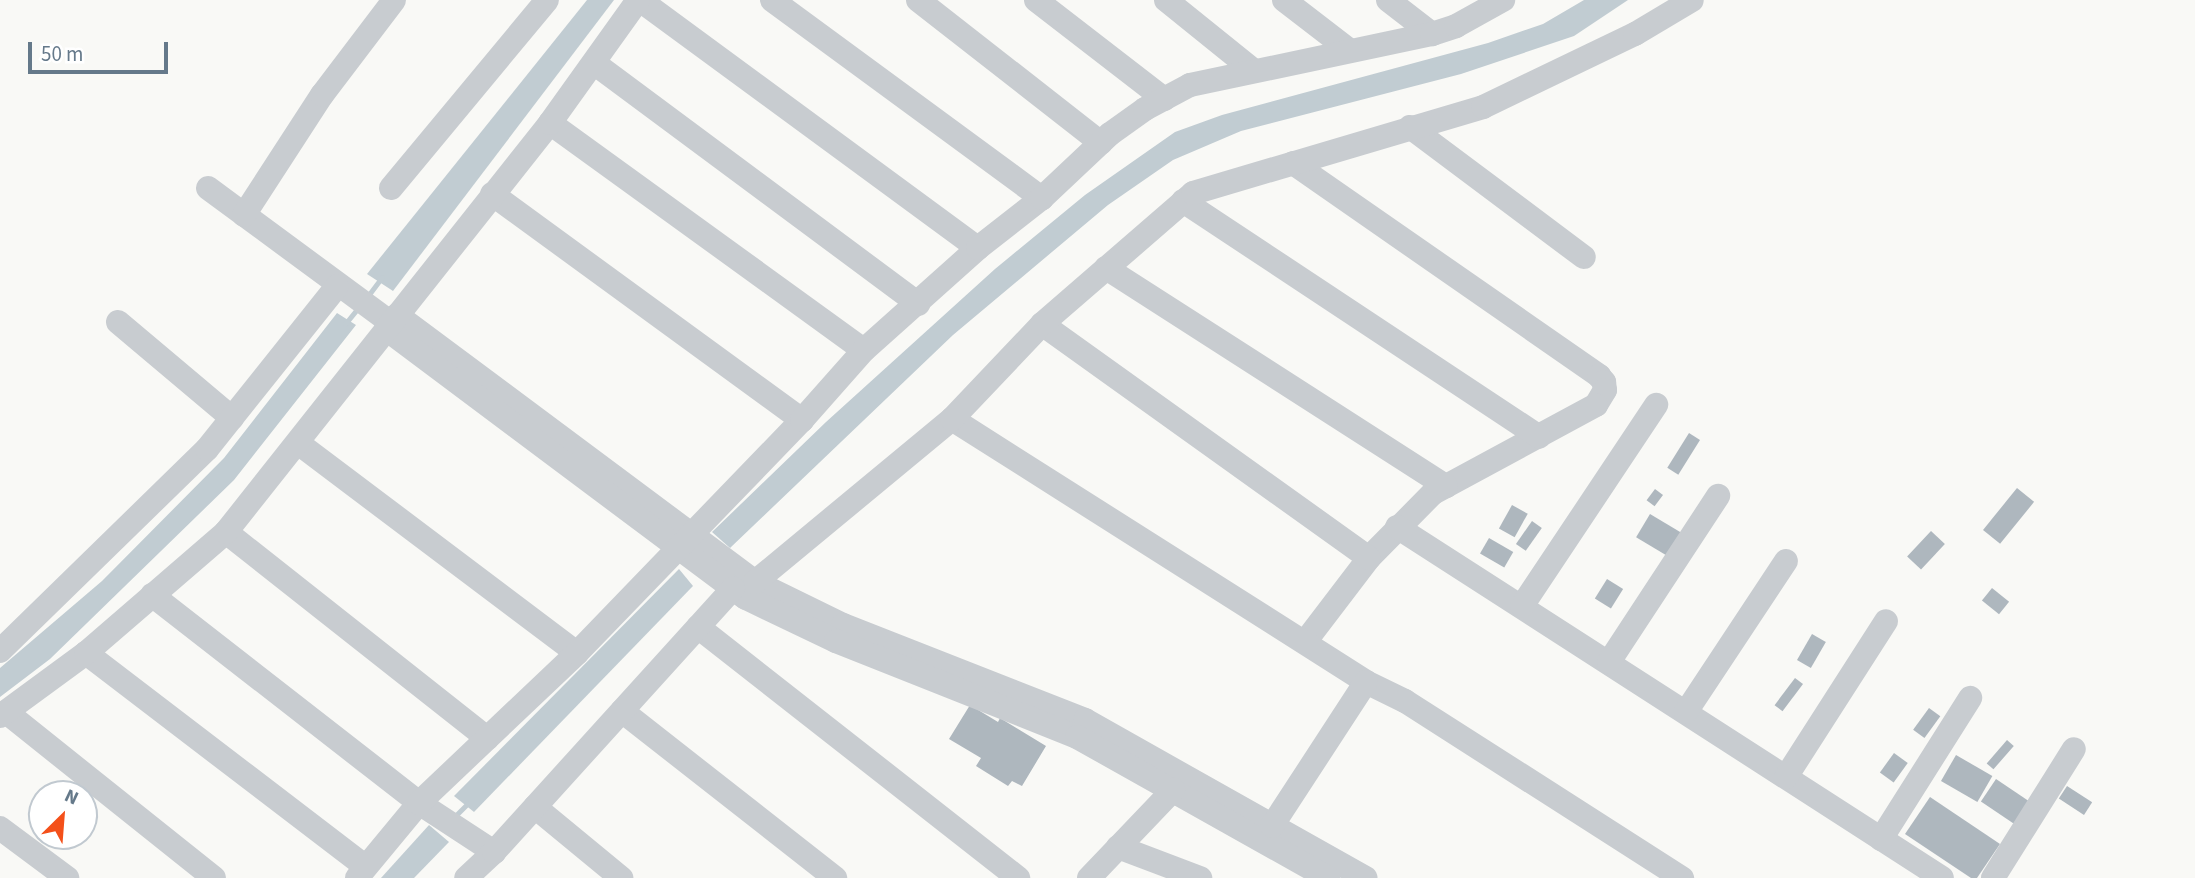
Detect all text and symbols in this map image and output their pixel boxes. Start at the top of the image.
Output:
scale bar [32,28,172,72]
text: 50 m [41,39,83,69]
north arrow [28,780,98,850]
text: N [60,782,83,812]

